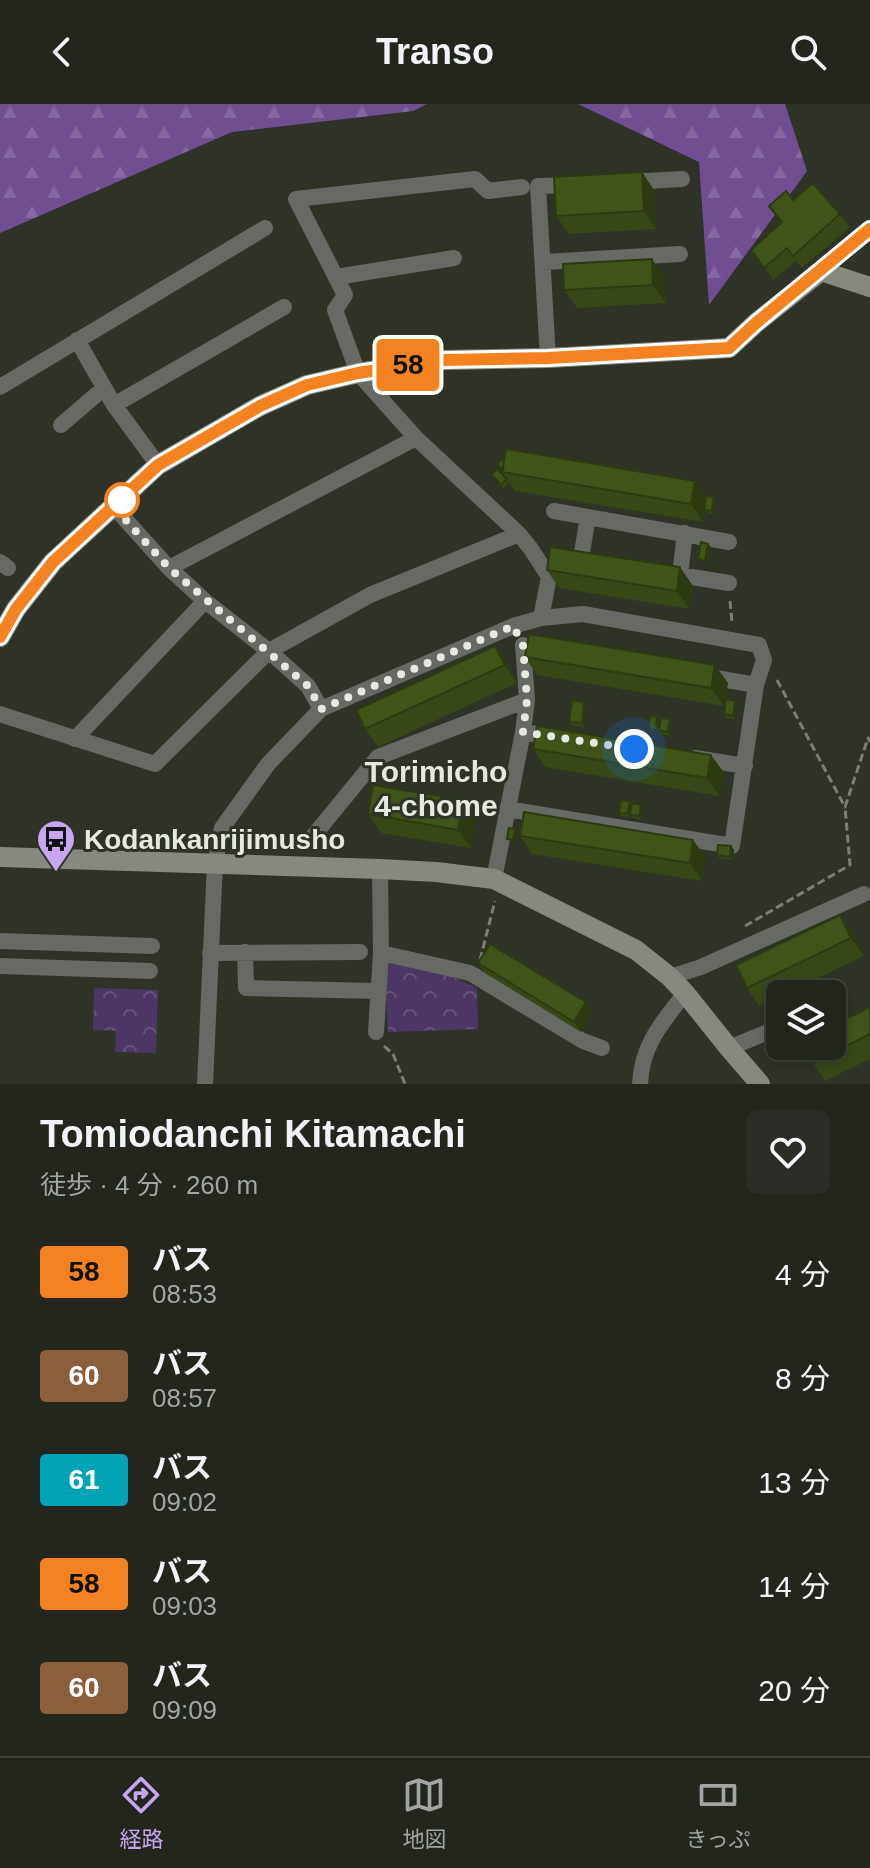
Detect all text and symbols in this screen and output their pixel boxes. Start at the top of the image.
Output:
icon: back [40,30,84,74]
icon: search [786,30,830,74]
text: Transo [376,31,494,72]
line badge: 58 [372,339,444,391]
text: 58 [392,349,424,380]
unlabelled marker [105,483,139,517]
your location [614,729,654,769]
district label: Torimicho 4-chome [365,755,507,822]
bus stop icon: Kodankanrijimusho [35,818,77,873]
place label: Kodankanrijimusho [84,824,345,855]
map controls [766,980,846,1060]
button: layers [766,980,846,1060]
button: heart [746,1110,830,1194]
text: Tomiodanchi Kitamachi [40,1113,466,1155]
text: 徒歩 · 4 分 · 260 m [40,1170,258,1200]
text: バス [152,1243,212,1276]
text: 58 [68,1256,100,1287]
text: 4 分 [775,1258,830,1291]
text: 08:53 [152,1279,217,1309]
text: バス [152,1347,212,1380]
text: 60 [68,1360,100,1391]
text: 8 分 [775,1362,830,1395]
text: 08:57 [152,1383,217,1413]
text: バス [152,1451,212,1484]
text: 61 [68,1464,100,1495]
text: 13 分 [758,1466,830,1499]
text: 09:02 [152,1487,217,1517]
text: バス [152,1555,212,1588]
text: 58 [68,1568,100,1599]
text: 14 分 [758,1570,830,1603]
text: 09:03 [152,1591,217,1621]
text: バス [152,1659,212,1692]
text: 60 [68,1672,100,1703]
text: 20 分 [758,1674,830,1707]
text: 09:09 [152,1695,217,1725]
tab: 経路 [119,1773,163,1853]
tab: 地図 [402,1773,446,1853]
tab: きっぷ [685,1773,751,1853]

